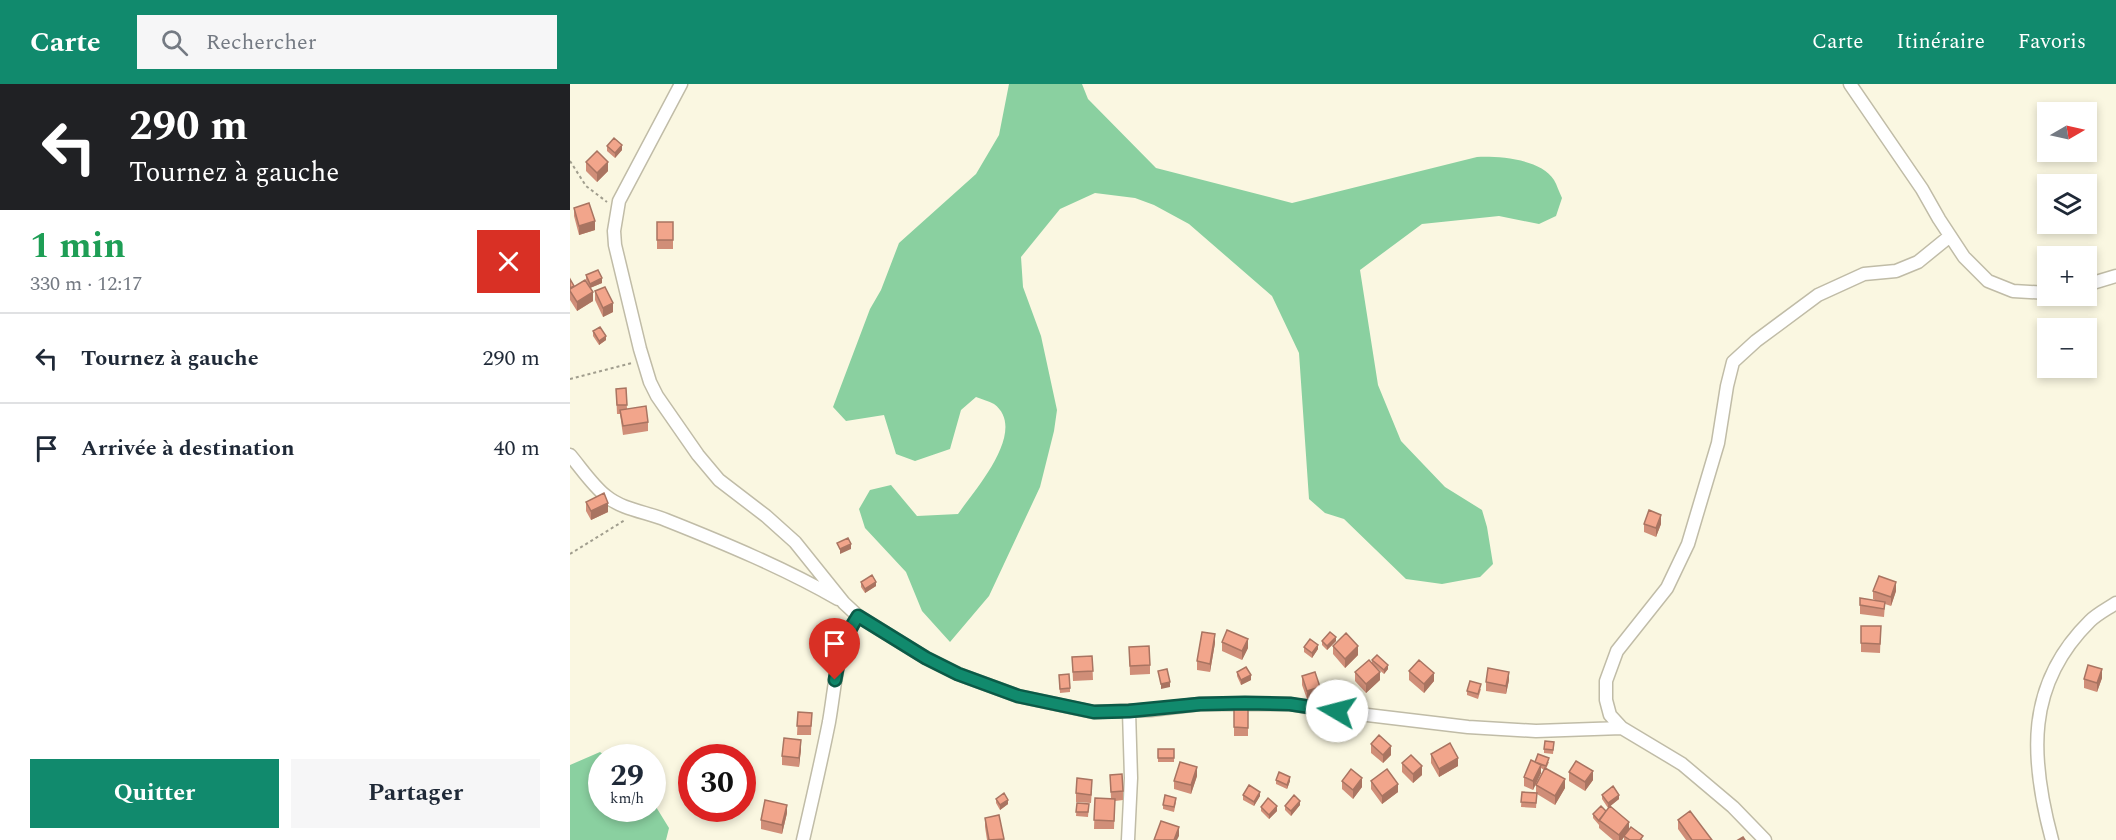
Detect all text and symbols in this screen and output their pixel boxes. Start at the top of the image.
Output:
search box [137,15,557,69]
text: Carte [30,21,101,64]
icon: search [158,26,191,59]
text: Rechercher [206,26,316,59]
text: Carte [1812,26,1863,58]
text: Itinéraire [1896,26,1985,58]
text: Favoris [2018,26,2086,58]
text: 290 m [129,95,248,158]
north arrow [2037,102,2097,162]
map controls [2037,102,2097,378]
icon: left [30,108,108,186]
text: Tournez à gauche [129,152,339,194]
button: layers [2037,174,2097,234]
text: 1 min [30,219,126,274]
button: close [477,230,540,293]
button: + [2037,246,2097,306]
text: 330 m · 12:17 [30,269,142,299]
button: − [2037,318,2097,378]
icon: left [30,342,63,375]
text: Tournez à gauche [81,342,259,375]
text: 290 m [483,342,540,375]
icon: arrive [30,432,63,465]
text: Arrivée à destination [81,432,295,465]
text: 40 m [494,432,540,465]
pin [809,618,860,680]
icon: arrive [818,627,851,660]
position arrow [1305,679,1369,743]
speed limit sign: 30 [678,744,756,822]
text: 29 [610,753,644,799]
button: Quitter [30,759,279,828]
button: Partager [291,759,540,828]
text: km/h [610,787,644,810]

